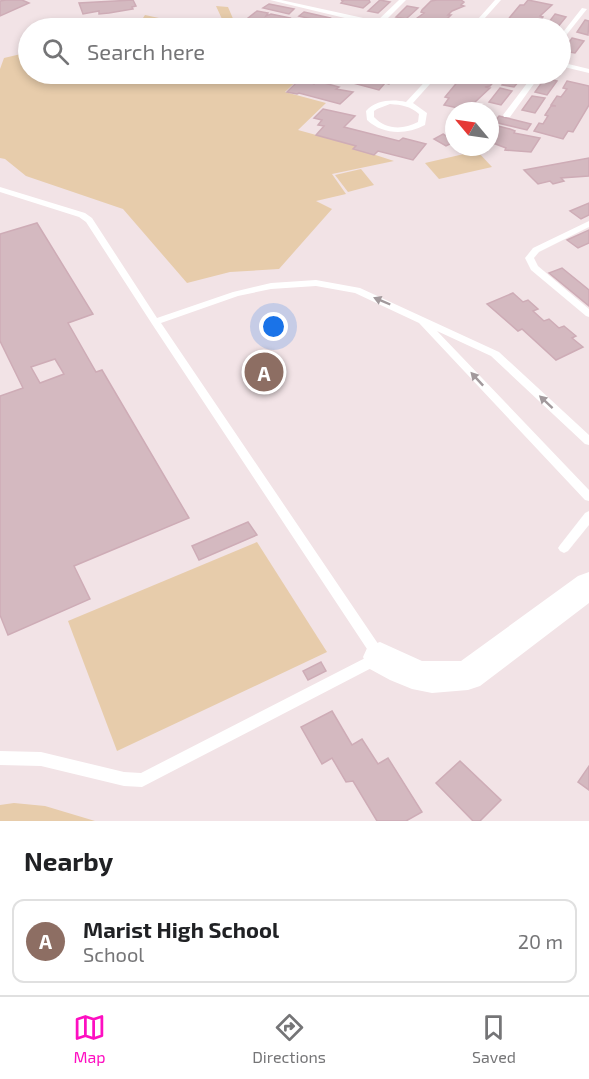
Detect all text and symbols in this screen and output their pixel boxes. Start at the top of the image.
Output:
search box [18,18,571,84]
icon: search [39,35,72,68]
text: Search here [87,38,205,64]
north arrow [445,102,499,156]
one-way arrow [372,296,390,306]
your location [259,312,288,341]
pin: A [244,350,284,394]
one-way arrow [470,372,484,386]
one-way arrow [539,395,553,409]
text: Nearby [24,845,113,876]
text: Marist High School [83,916,279,942]
text: A [39,929,52,953]
text: 20 m [518,929,563,953]
text: School [83,942,144,966]
tab: Map [73,1011,106,1066]
tab: Directions [252,1011,326,1066]
tab: Saved [472,1011,516,1066]

